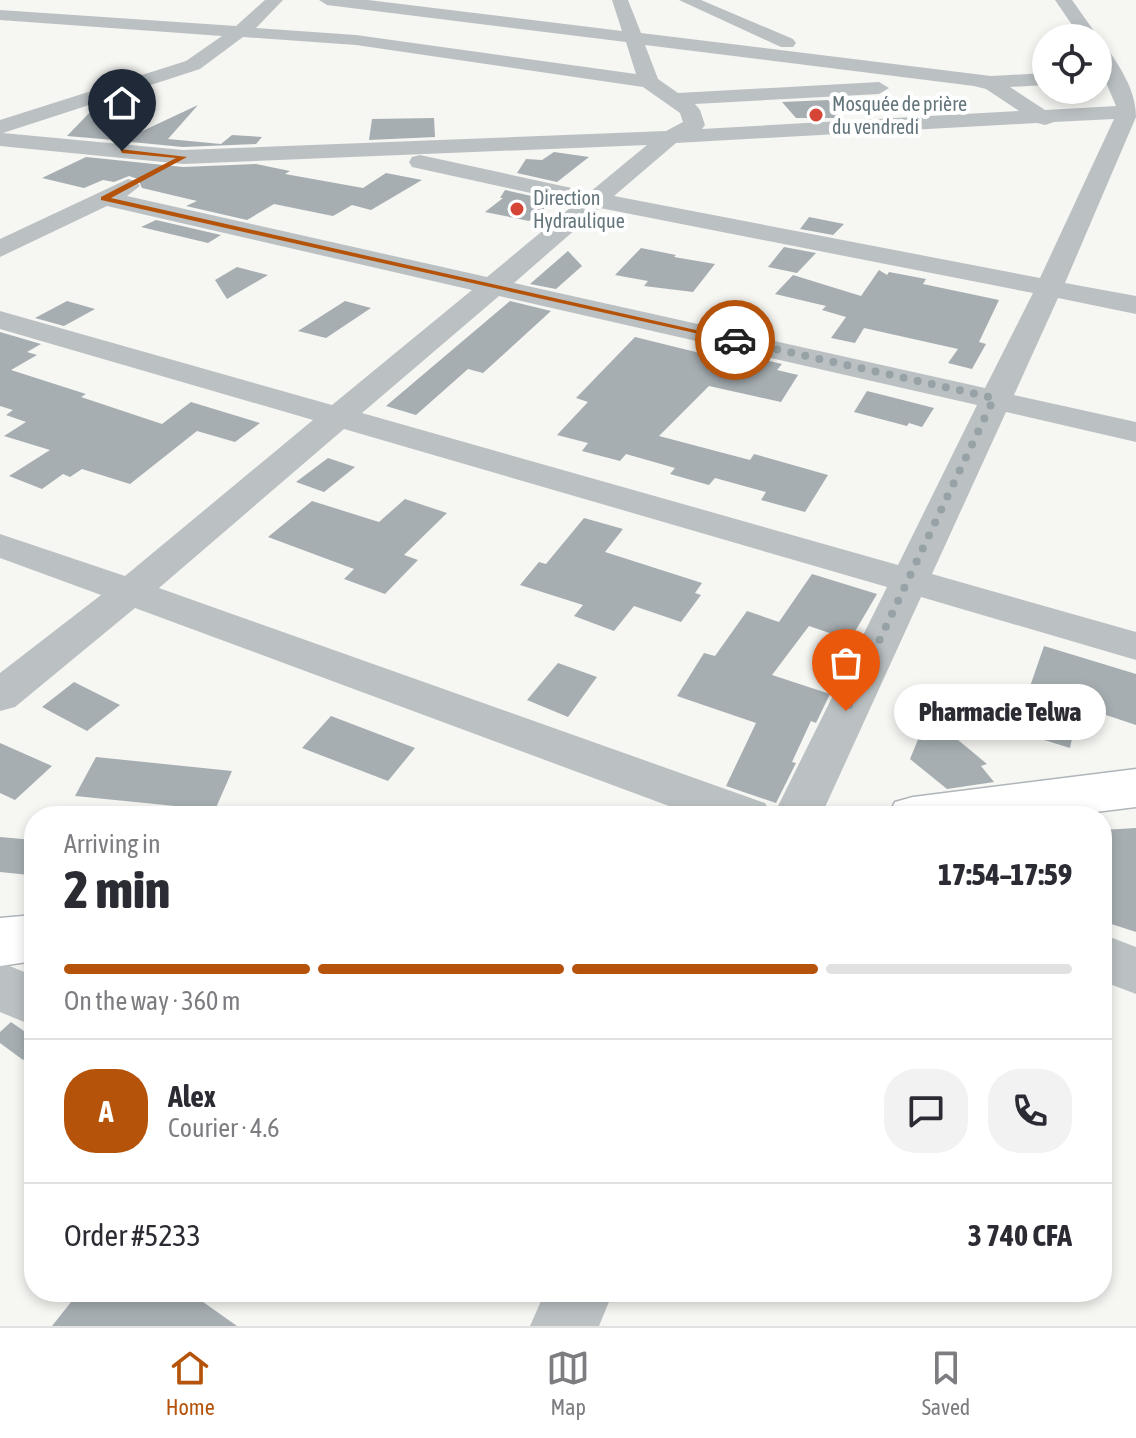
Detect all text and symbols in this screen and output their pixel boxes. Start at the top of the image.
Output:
map controls [1032,24,1112,104]
button: locate [1032,24,1112,104]
pin [88,69,156,151]
icon: home [100,81,144,125]
place label: Mosquée de prière du vendredi [832,92,967,138]
marker: Mosquée de prière du vendredi [807,106,825,124]
place label: Direction Hydraulique [533,186,625,232]
marker: Direction Hydraulique [508,200,526,218]
courier [695,300,775,380]
icon: car [713,318,757,362]
pin [812,629,880,711]
icon: bag [824,641,868,685]
callout: Pharmacie Telwa [894,683,1106,739]
text: Pharmacie Telwa [919,697,1081,727]
text: Arriving in [64,829,161,859]
text: 17:54–17:59 [938,857,1072,891]
text: 2 min [64,859,170,919]
text: On the way · 360 m [64,986,241,1016]
button: chat [884,1069,968,1153]
button: phone [988,1069,1072,1153]
text: Alex [168,1079,216,1113]
text: A [99,1094,113,1128]
text: Courier · 4.6 [168,1113,279,1143]
text: Order #5233 [64,1218,201,1252]
text: 3 740 CFA [968,1218,1072,1252]
tab: Home [166,1346,215,1420]
tab: Map [546,1346,590,1420]
tab: Saved [922,1346,970,1420]

